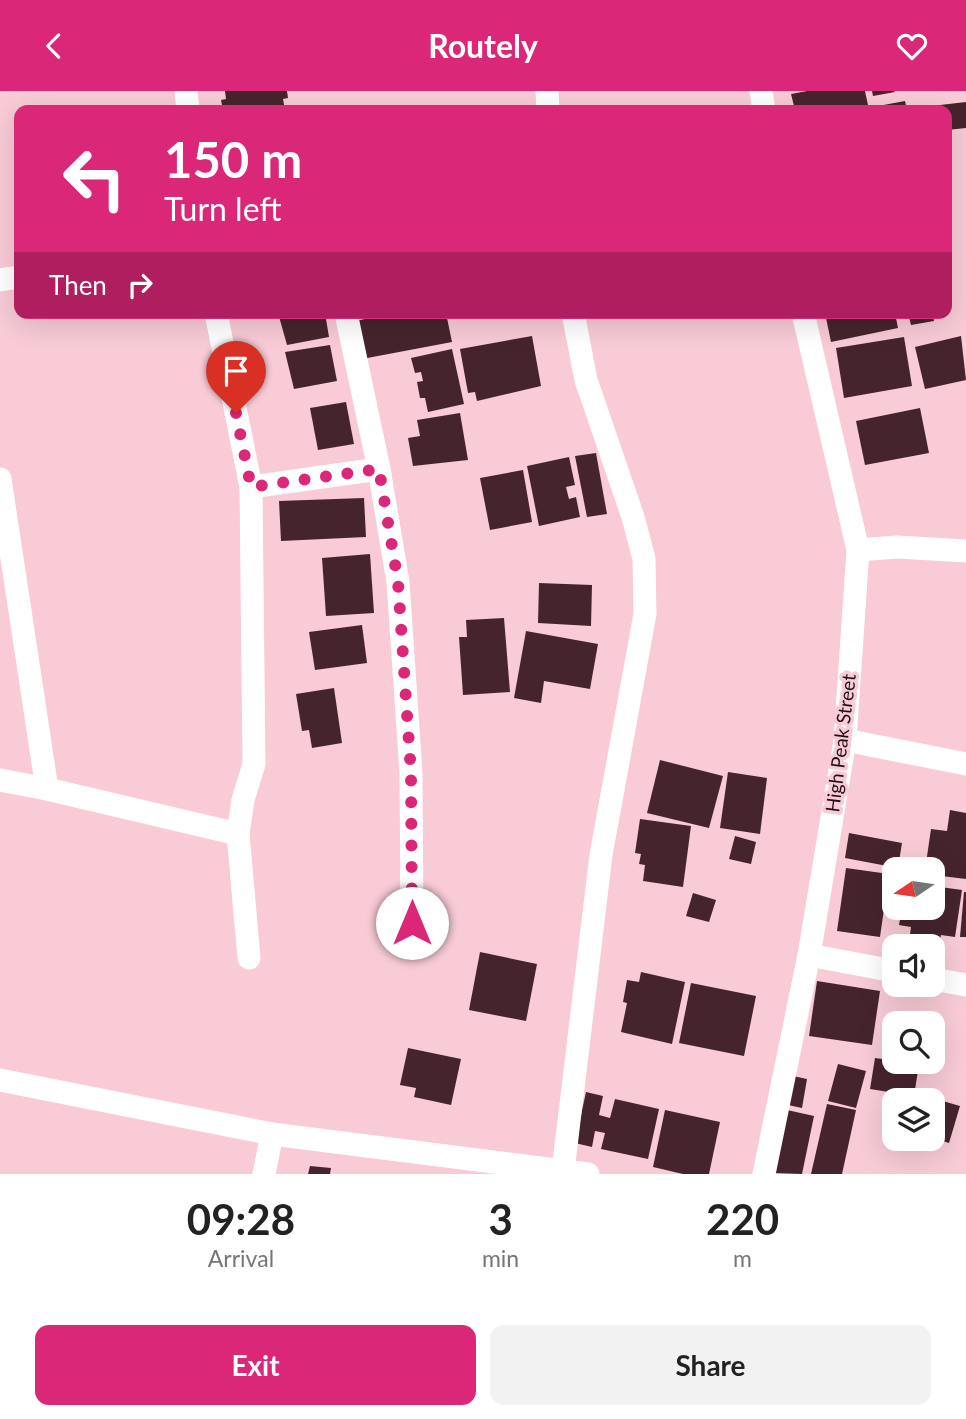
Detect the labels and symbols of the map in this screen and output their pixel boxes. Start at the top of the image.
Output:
pin [206,341,266,413]
street label: High Peak Street [820,672,860,813]
north arrow [882,857,945,921]
position arrow [375,886,449,960]

